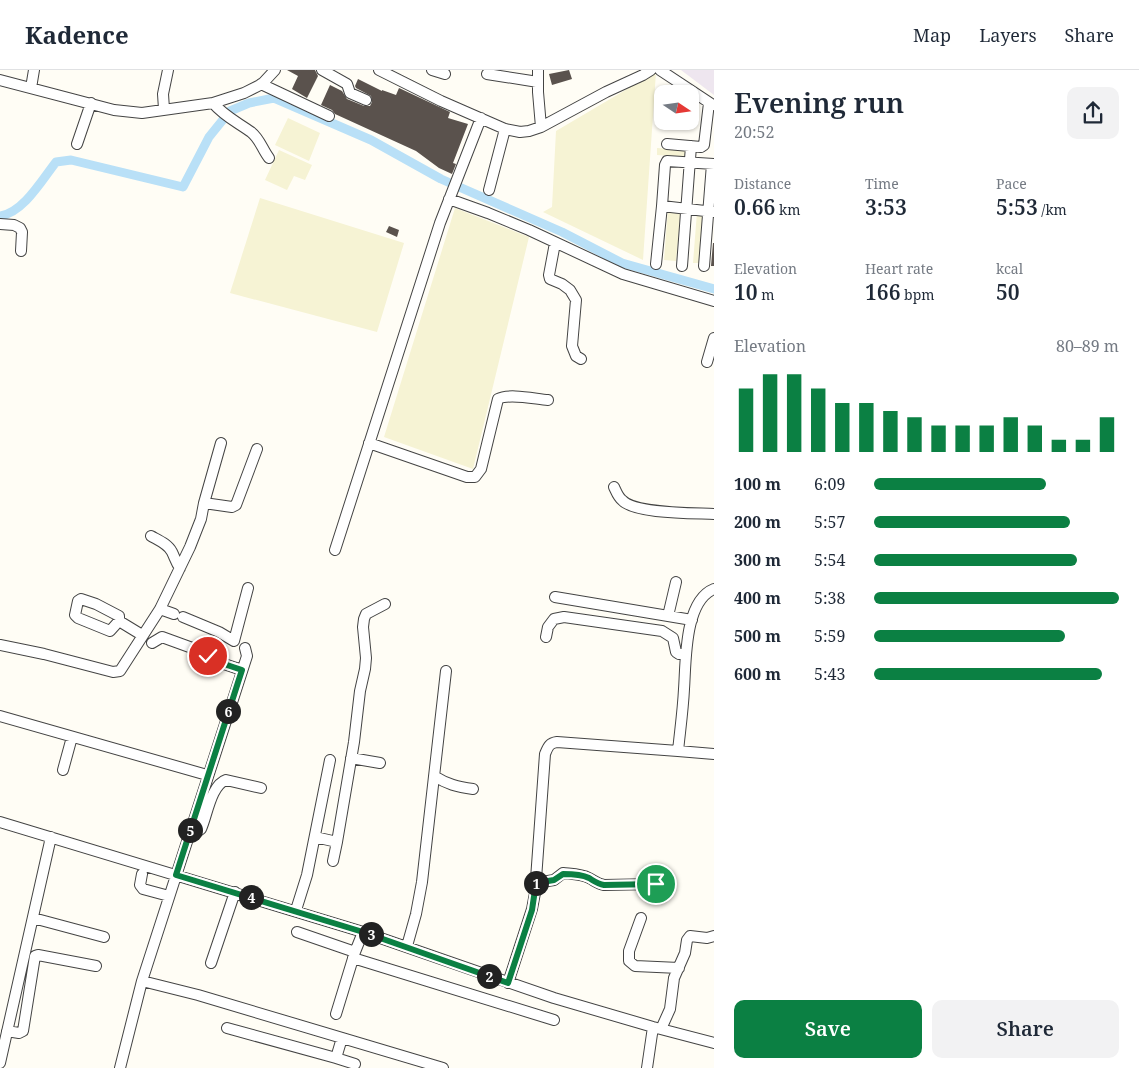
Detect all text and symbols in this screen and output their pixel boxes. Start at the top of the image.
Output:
text: Kadence [25,18,129,51]
text: Map [913,23,951,47]
text: Layers [979,23,1037,47]
text: Share [1065,23,1114,47]
text: Evening run [734,83,904,121]
north arrow [654,85,699,130]
map controls [654,85,699,130]
button: share [1067,87,1119,139]
text: 20:52 [734,121,774,143]
text: Distance [734,174,791,193]
text: Time [865,174,899,193]
text: Pace [996,174,1027,193]
text: 0.66 [734,193,775,221]
text: 3:53 [865,193,907,221]
text: 5:53 [996,193,1038,221]
text: km [775,200,800,219]
text: /km [1038,200,1067,219]
text: Elevation [734,259,797,278]
text: Heart rate [865,259,933,278]
text: kcal [996,259,1023,278]
text: 10 [734,278,758,306]
text: 166 [865,278,900,306]
text: 50 [996,278,1020,306]
text: m [758,285,775,304]
text: bpm [900,285,935,304]
text: Elevation [734,335,806,357]
text: 80–89 m [1056,335,1119,357]
text: 100 m [734,473,781,495]
text: 6:09 [814,473,845,495]
text: 200 m [734,511,781,533]
text: 5:57 [814,511,845,533]
text: 300 m [734,549,781,571]
text: 5:54 [814,549,845,571]
text: 400 m [734,587,781,609]
text: 5:38 [814,587,845,609]
text: 500 m [734,625,781,647]
text: 5:59 [814,625,845,647]
pin [187,635,229,677]
icon: check [194,642,222,670]
text: 600 m [734,663,781,685]
text: 5:43 [814,663,845,685]
pin: 6 [216,698,240,724]
text: 6 [225,702,232,721]
pin: 5 [178,818,202,842]
text: 5 [187,821,194,840]
pin [635,863,677,905]
pin: 1 [524,870,548,896]
icon: arrive [642,870,670,898]
text: 1 [533,874,540,893]
pin: 4 [238,884,264,910]
text: 4 [248,888,255,907]
pin: 3 [358,922,384,946]
text: 3 [368,925,375,944]
pin: 2 [476,964,502,988]
text: 2 [486,967,493,986]
button: Save [734,1000,922,1058]
button: Share [932,1000,1119,1058]

